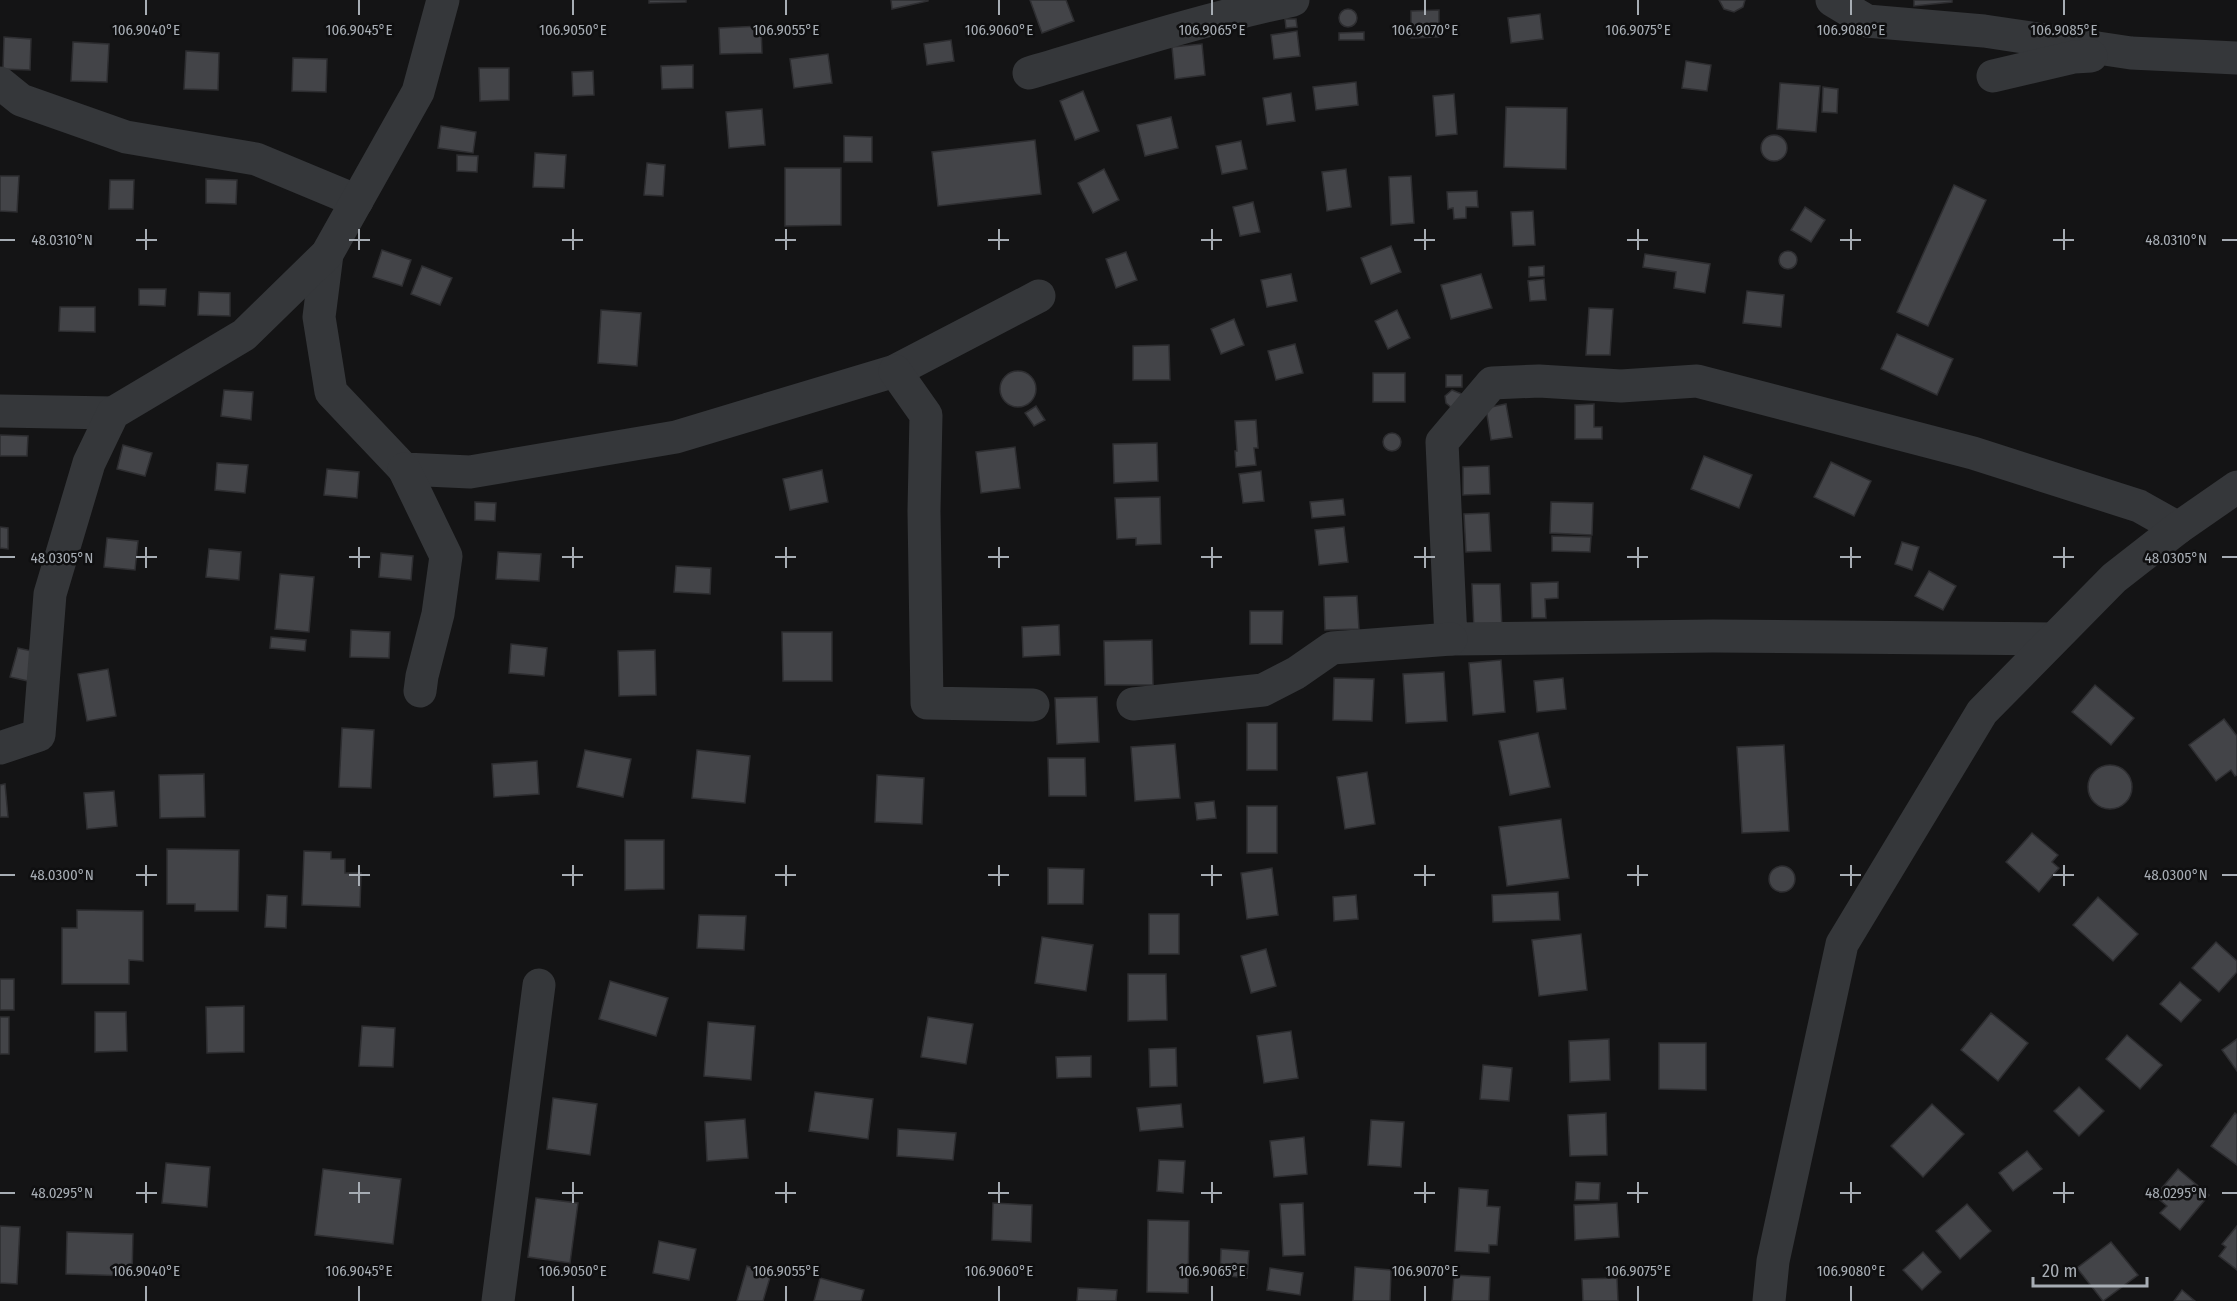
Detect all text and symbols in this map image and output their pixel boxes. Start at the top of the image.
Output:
text: 106.9040°E [112,21,180,39]
text: 106.9045°E [326,21,392,39]
text: 106.9050°E [539,21,607,39]
text: 106.9055°E [753,21,819,39]
text: 106.9060°E [965,21,1033,39]
text: 106.9065°E [1178,21,1246,39]
text: 106.9070°E [1392,21,1458,39]
text: 106.9075°E [1605,21,1671,39]
text: 106.9080°E [1817,21,1885,39]
text: 106.9085°E [2030,21,2098,39]
text: 48.0310°N [31,231,93,249]
text: 48.0310°N [2145,231,2207,249]
text: 48.0305°N [31,549,93,567]
text: 48.0305°N [2145,549,2207,567]
text: 48.0300°N [30,866,94,884]
text: 48.0300°N [2144,866,2208,884]
text: 48.0295°N [31,1184,93,1202]
text: 48.0295°N [2145,1184,2207,1202]
scale bar [2033,1250,2147,1288]
text: 20 m [2042,1260,2077,1282]
text: 106.9040°E [112,1262,180,1280]
text: 106.9045°E [326,1262,392,1280]
text: 106.9050°E [539,1262,607,1280]
text: 106.9055°E [753,1262,819,1280]
text: 106.9060°E [965,1262,1033,1280]
text: 106.9065°E [1178,1262,1246,1280]
text: 106.9070°E [1392,1262,1458,1280]
text: 106.9075°E [1605,1262,1671,1280]
text: 106.9080°E [1817,1262,1885,1280]

